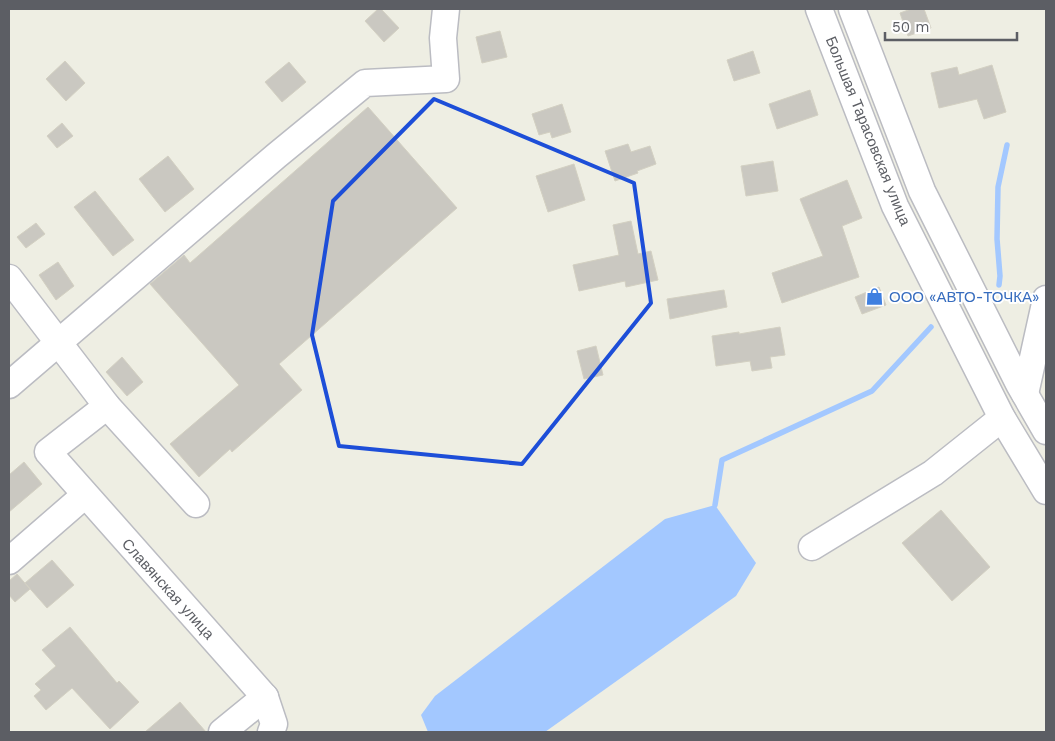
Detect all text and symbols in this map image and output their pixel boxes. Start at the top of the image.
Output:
scale bar [885,10,1018,42]
text: 50 m [892,18,929,36]
street label: Большая Тарасовская улица [822,34,915,229]
shop icon: ООО «АВТО-ТОЧКА» [865,287,885,307]
place label: ООО «АВТО-ТОЧКА» [889,288,1039,306]
street label: Славянская улица [118,535,218,644]

